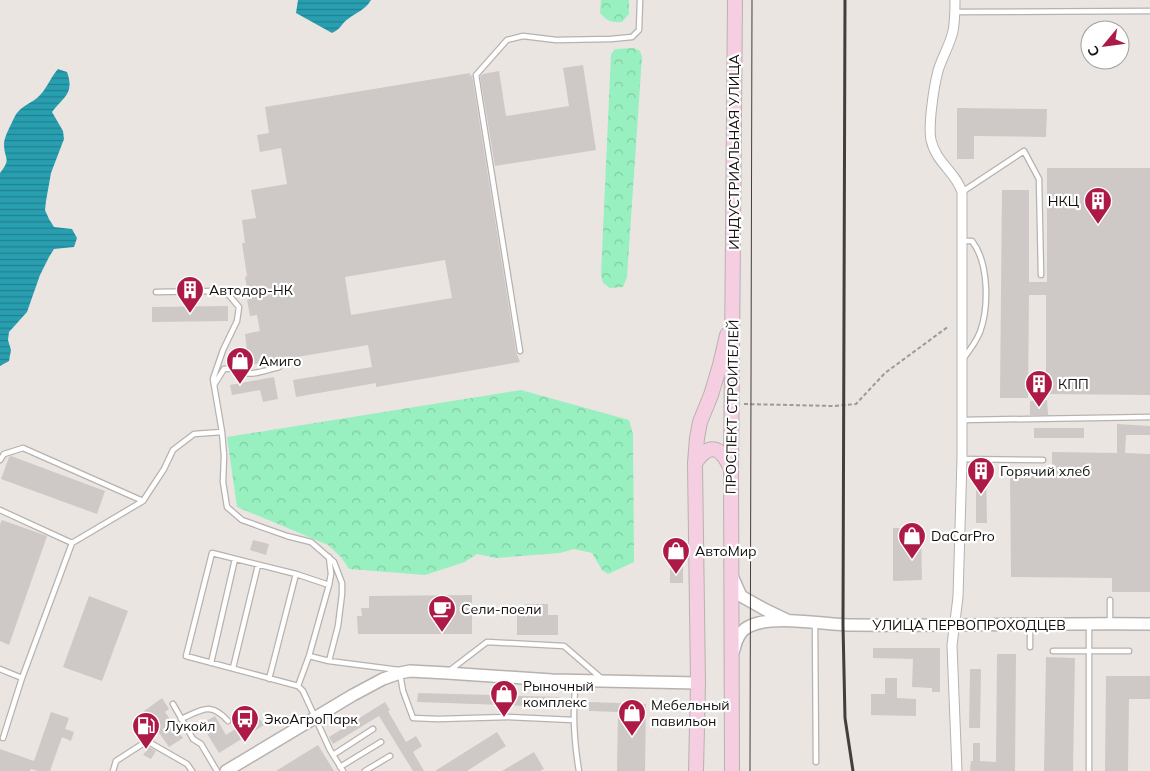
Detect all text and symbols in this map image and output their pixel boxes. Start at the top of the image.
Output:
north arrow [1080,20,1130,70]
text: С [1083,43,1104,60]
street label: ИНДУСТРИАЛЬНАЯ УЛИЦА [725,54,743,250]
building icon: НКЦ [1083,186,1113,225]
place label: НКЦ [1048,192,1079,210]
building icon: Автодор-НК [175,275,205,314]
place label: Автодор-НК [209,281,294,299]
street label: ПРОСПЕКТ СТРОИТЕЛЕЙ [721,320,743,494]
shop icon: Амиго [225,346,255,385]
place label: Амиго [259,352,301,370]
building icon: КПП [1024,369,1054,408]
place label: КПП [1058,375,1089,393]
building icon: Горячий хлеб [966,456,996,495]
place label: Горячий хлеб [1000,462,1090,480]
shop icon: DaCarPro [897,521,927,560]
place label: DaCarPro [931,527,995,545]
shop icon: АвтоМир [661,536,691,575]
place label: АвтоМир [695,542,757,560]
cafe icon: Сели-поели [427,594,457,633]
place label: Сели-поели [461,600,542,618]
street label: УЛИЦА ПЕРВОПРОХОДЦЕВ [871,616,1066,634]
place label: Рыночный комплекс [523,677,594,711]
shop icon: Рыночный комплекс [489,679,519,718]
place label: Мебельный павильон [651,696,730,730]
shop icon: Мебельный павильон [617,698,647,737]
bus stop icon: ЭкоАгроПарк [230,704,260,743]
place label: ЭкоАгроПарк [264,710,358,728]
fuel station icon: Лукойл [131,711,161,750]
place label: Лукойл [165,717,215,735]

